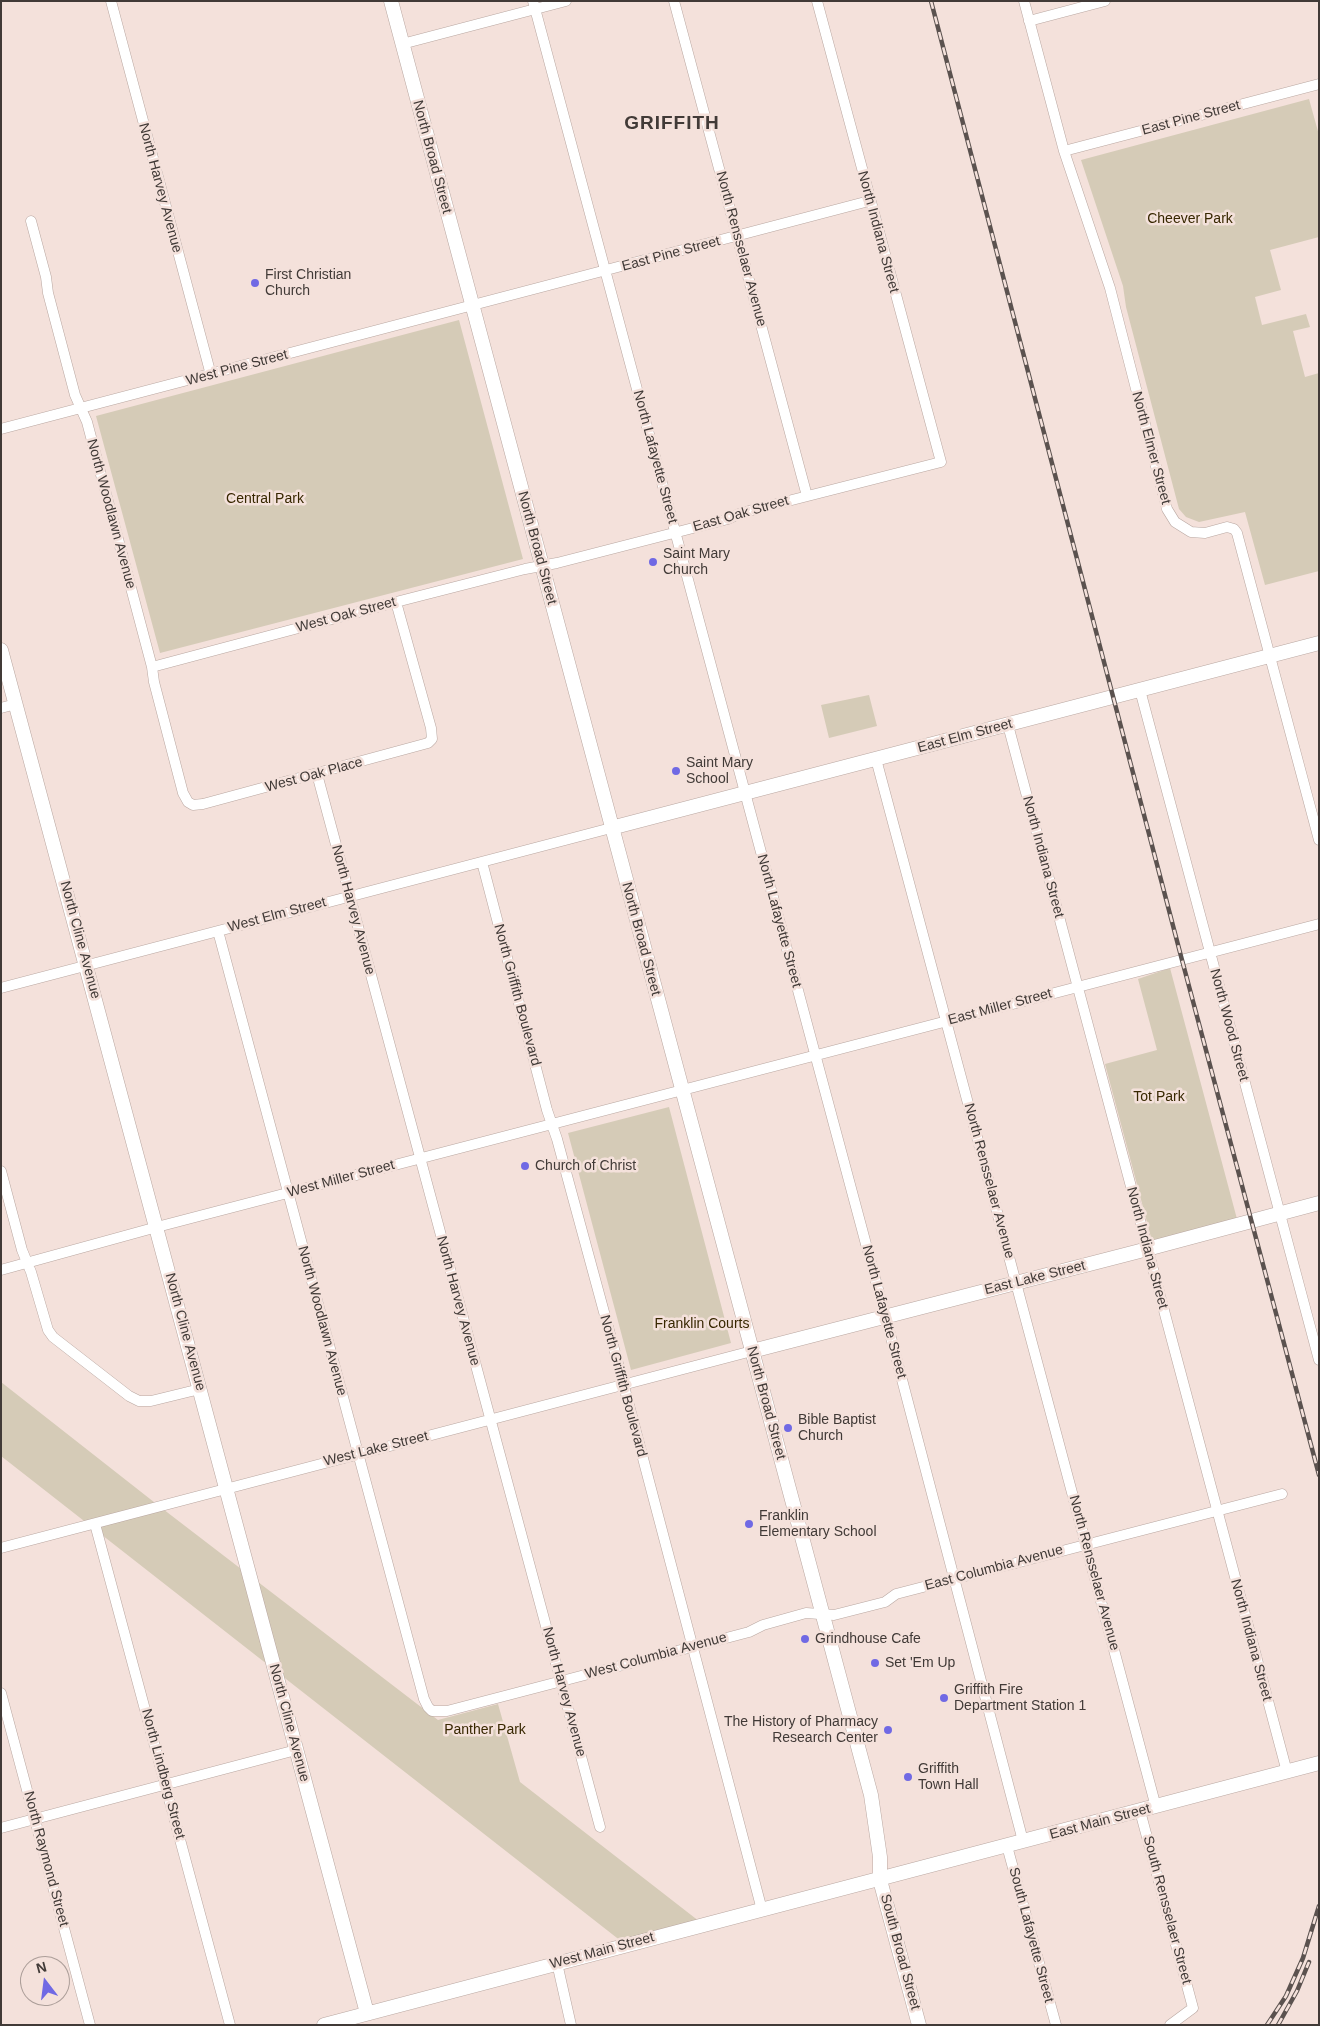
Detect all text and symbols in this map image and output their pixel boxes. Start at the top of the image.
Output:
street label: East Pine Street [1140,97,1242,139]
street label: North Broad Street [409,98,455,216]
district label: GRIFFITH [623,113,721,135]
street label: North Harvey Avenue [135,121,185,255]
street label: North Indiana Street [854,169,902,295]
street label: North Rensselaer Avenue [712,170,770,328]
park label: Cheever Park [1147,211,1233,227]
street label: East Pine Street [620,233,722,275]
place label: First Christian Church [265,267,351,300]
marker: First Christian Church [249,277,261,289]
street label: West Pine Street [184,346,290,390]
street label: North Lafayette Street [629,389,681,525]
street label: North Elmer Street [1128,390,1174,506]
street label: North Woodlawn Avenue [83,437,139,591]
street label: North Broad Street [514,489,560,607]
park label: Central Park [226,491,304,507]
street label: East Oak Street [691,492,791,536]
place label: Saint Mary Church [663,546,730,578]
marker: Saint Mary Church [647,556,659,568]
street label: West Oak Street [294,594,398,636]
street label: East Elm Street [916,715,1014,757]
street label: West Oak Place [263,754,365,796]
place label: Saint Mary School [686,755,753,788]
marker: Saint Mary School [670,765,682,777]
street label: North Indiana Street [1019,794,1067,920]
street label: North Harvey Avenue [328,843,378,977]
street label: North Lafayette Street [753,853,805,989]
street label: North Cline Avenue [56,879,104,1001]
street label: North Broad Street [618,880,664,998]
street label: West Elm Street [226,894,328,936]
street label: North Griffith Boulevard [490,922,544,1068]
street label: North Wood Street [1206,967,1252,1083]
street label: East Miller Street [946,985,1054,1029]
park label: Tot Park [1133,1089,1185,1105]
street label: North Rensselaer Avenue [960,1102,1018,1260]
street label: West Miller Street [286,1157,396,1201]
place label: Church of Christ [535,1158,636,1174]
marker: Church of Christ [519,1160,531,1172]
street label: North Indiana Street [1123,1185,1171,1311]
street label: North Harvey Avenue [433,1234,483,1368]
street label: North Woodlawn Avenue [294,1244,350,1398]
street label: North Lafayette Street [858,1244,910,1380]
street label: East Lake Street [983,1257,1087,1299]
street label: North Cline Avenue [161,1271,209,1393]
street label: North Griffith Boulevard [596,1313,650,1459]
park label: Franklin Courts [655,1316,749,1332]
street label: North Broad Street [743,1344,789,1462]
place label: Bible Baptist Church [798,1412,876,1444]
marker: Bible Baptist Church [782,1422,794,1434]
street label: West Lake Street [322,1428,430,1470]
street label: North Rensselaer Avenue [1065,1494,1123,1652]
place label: Franklin Elementary School [759,1508,877,1540]
marker: Franklin Elementary School [743,1518,755,1530]
street label: East Columbia Avenue [923,1541,1065,1595]
street label: North Indiana Street [1227,1577,1275,1703]
street label: North Harvey Avenue [539,1625,589,1759]
street label: West Columbia Avenue [583,1629,729,1683]
place label: Grindhouse Cafe [815,1631,921,1647]
marker: Grindhouse Cafe [799,1633,811,1645]
place label: Set 'Em Up [885,1655,955,1671]
marker: Set 'Em Up [869,1657,881,1669]
street label: North Cline Avenue [265,1662,313,1784]
place label: Griffith Fire Department Station 1 [954,1682,1086,1714]
marker: Griffith Fire Department Station 1 [938,1692,950,1704]
street label: North Lindberg Street [138,1707,188,1841]
place label: The History of Pharmacy Research Center [724,1714,878,1746]
park label: Panther Park [444,1722,526,1738]
marker: The History of Pharmacy Research Center [882,1724,894,1736]
place label: Griffith Town Hall [918,1761,979,1794]
marker: Griffith Town Hall [902,1771,914,1783]
street label: North Raymond Street [20,1790,72,1928]
street label: East Main Street [1048,1800,1152,1844]
street label: South Rensselaer Street [1139,1834,1195,1986]
street label: South Lafayette Street [1005,1866,1057,2004]
street label: South Broad Street [876,1892,924,2012]
street label: West Main Street [548,1929,656,1973]
north arrow [20,1956,70,2006]
text: N [34,1958,48,1977]

